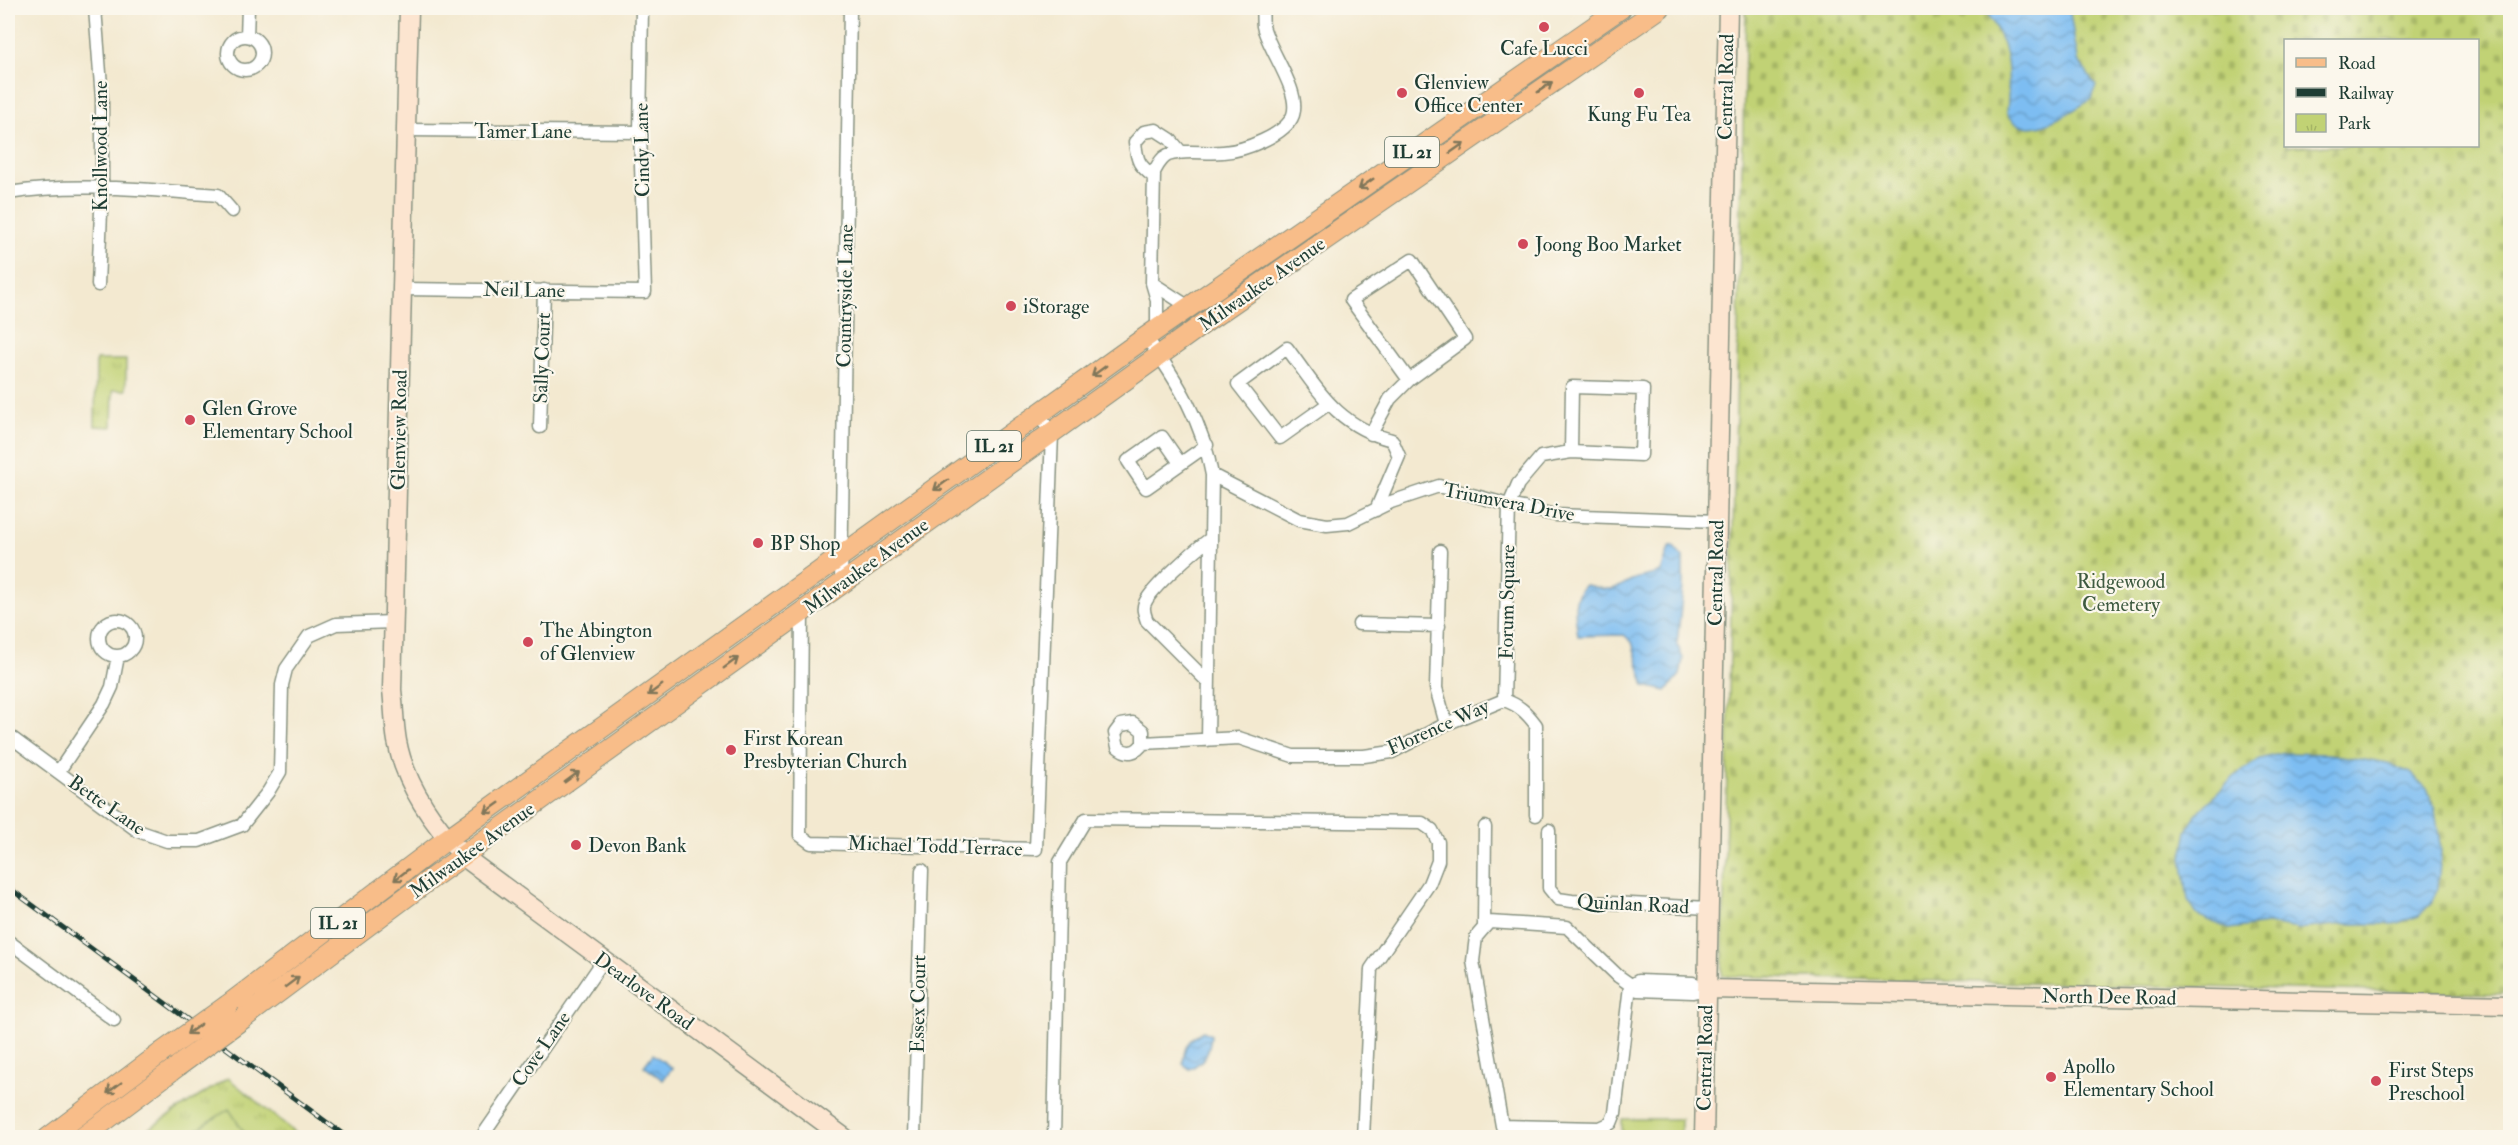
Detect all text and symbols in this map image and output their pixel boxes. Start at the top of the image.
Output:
marker: Cafe Lucci [1537,20,1551,34]
street label: Central Road [1713,33,1739,140]
place label: Cafe Lucci [1500,36,1588,61]
legend [2284,39,2479,147]
text: Road [2338,52,2376,75]
place label: Glenview Office Center [1414,70,1523,118]
street label: Knollwood Lane [88,81,113,211]
one-way arrow [1536,81,1552,93]
text: Railway [2338,82,2395,105]
marker: Glenview Office Center [1395,86,1409,100]
marker: Kung Fu Tea [1632,86,1646,100]
place label: Kung Fu Tea [1587,102,1692,127]
street label: Cindy Lane [629,103,655,197]
text: Park [2338,112,2371,135]
street label: Tamer Lane [474,119,572,144]
road number: IL 21 [1385,137,1439,167]
one-way arrow [1449,142,1465,154]
one-way arrow [1358,178,1374,190]
street label: Countryside Lane [831,224,859,368]
street label: Milwaukee Avenue [1194,231,1330,337]
place label: Joong Boo Market [1534,232,1682,257]
marker: Joong Boo Market [1516,237,1530,251]
street label: Neil Lane [483,277,565,303]
place label: iStorage [1023,294,1089,319]
marker: iStorage [1004,299,1018,313]
street label: Sally Court [528,312,556,404]
one-way arrow [1091,365,1107,377]
street label: Glenview Road [385,369,413,491]
place label: Glen Grove Elementary School [202,396,353,444]
marker: Glen Grove Elementary School [183,413,197,427]
road number: IL 21 [967,431,1021,461]
street label: Triumvera Drive [1441,477,1577,527]
one-way arrow [933,479,949,491]
street label: Milwaukee Avenue [799,512,933,620]
street label: Central Road [1703,519,1729,626]
place label: BP Shop [770,531,840,557]
marker: BP Shop [751,536,765,550]
street label: Forum Square [1493,544,1521,660]
park label: Ridgewood Cemetery [2077,569,2166,617]
place label: The Abington of Glenview [540,618,652,666]
marker: The Abington of Glenview [521,635,535,649]
one-way arrow [722,657,738,670]
one-way arrow [648,684,664,696]
street label: Florence Way [1383,693,1494,761]
place label: First Korean Presbyterian Church [743,726,908,774]
marker: First Korean Presbyterian Church [724,743,738,757]
street label: Bette Lane [64,769,150,841]
one-way arrow [564,771,580,783]
street label: Milwaukee Avenue [405,796,539,904]
one-way arrow [484,802,500,814]
street label: Michael Todd Terrace [847,830,1023,862]
place label: Devon Bank [588,833,687,858]
marker: Devon Bank [569,838,583,852]
one-way arrow [393,869,409,882]
street label: Quinlan Road [1576,889,1690,919]
road number: IL 21 [311,908,365,938]
street label: Dearlove Road [589,946,699,1036]
street label: Essex Court [905,954,931,1053]
one-way arrow [283,976,299,988]
street label: North Dee Road [2041,983,2177,1011]
street label: Central Road [1692,1004,1718,1111]
street label: Cove Lane [506,1006,576,1092]
one-way arrow [187,1023,203,1035]
place label: Apollo Elementary School [2062,1054,2214,1102]
place label: First Steps Preschool [2388,1058,2474,1106]
marker: Apollo Elementary School [2044,1070,2058,1084]
marker: First Steps Preschool [2369,1074,2383,1088]
one-way arrow [107,1082,123,1095]

